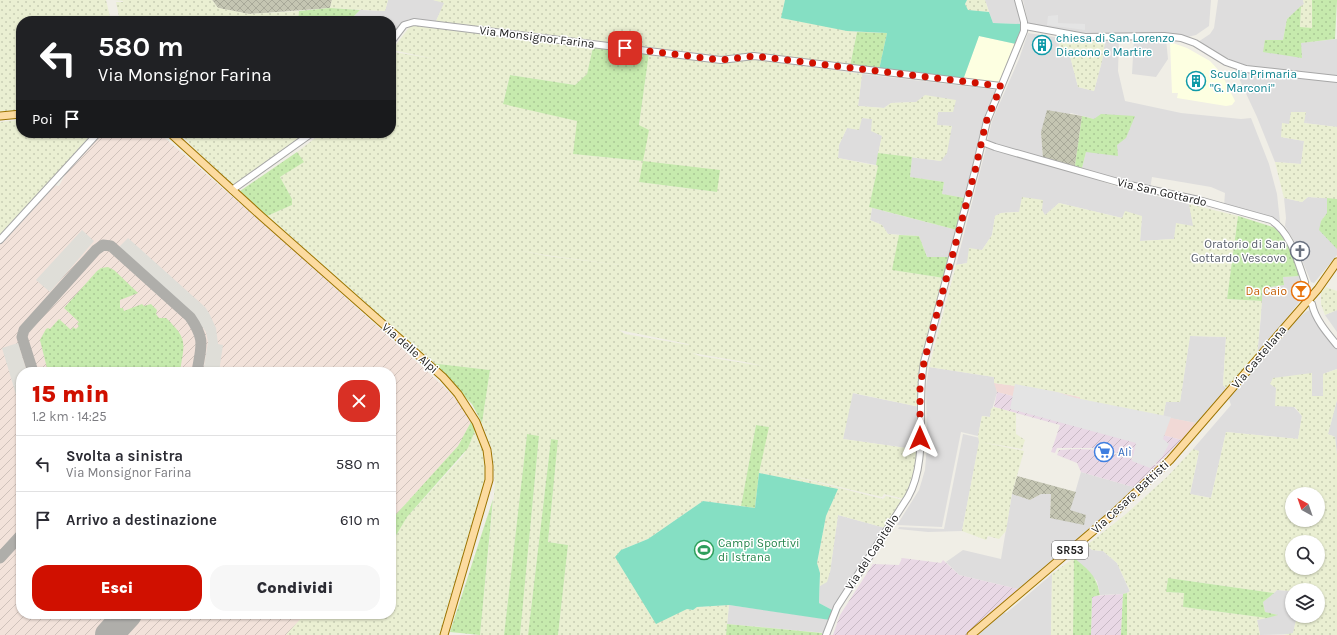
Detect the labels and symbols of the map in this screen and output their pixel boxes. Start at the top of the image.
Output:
street label: Via Monsignor Farina [479,23,595,51]
pin [608,31,642,65]
place label: chiesa di San Lorenzo Diacono e Martire [1056,31,1175,59]
building icon: chiesa di San Lorenzo Diacono e Martire [1031,34,1053,56]
place label: Scuola Primaria "G. Marconi" [1210,67,1297,95]
building icon: Scuola Primaria "G. Marconi" [1185,70,1207,92]
street label: Via San Gottardo [1116,175,1208,209]
place label: Oratorio di San Gottardo Vescovo [1191,237,1286,265]
church icon: Oratorio di San Gottardo Vescovo [1289,240,1311,262]
bar icon: Da Caio [1290,280,1312,302]
place label: Da Caio [1246,284,1287,298]
street label: Via delle Alpi [379,320,441,376]
street label: Via Castellana [1229,323,1289,391]
position arrow [899,417,941,459]
supermarket icon: Alì [1093,441,1115,463]
place label: Alì [1118,445,1132,459]
street label: Via Cesare Battisti [1088,458,1172,536]
north arrow [1285,487,1325,527]
street label: Via del Capitello [842,511,902,593]
place label: Campi Sportivi di Istrana [718,536,800,564]
sports icon: Campi Sportivi di Istrana [693,539,715,561]
road number: SR53 [1052,541,1088,559]

